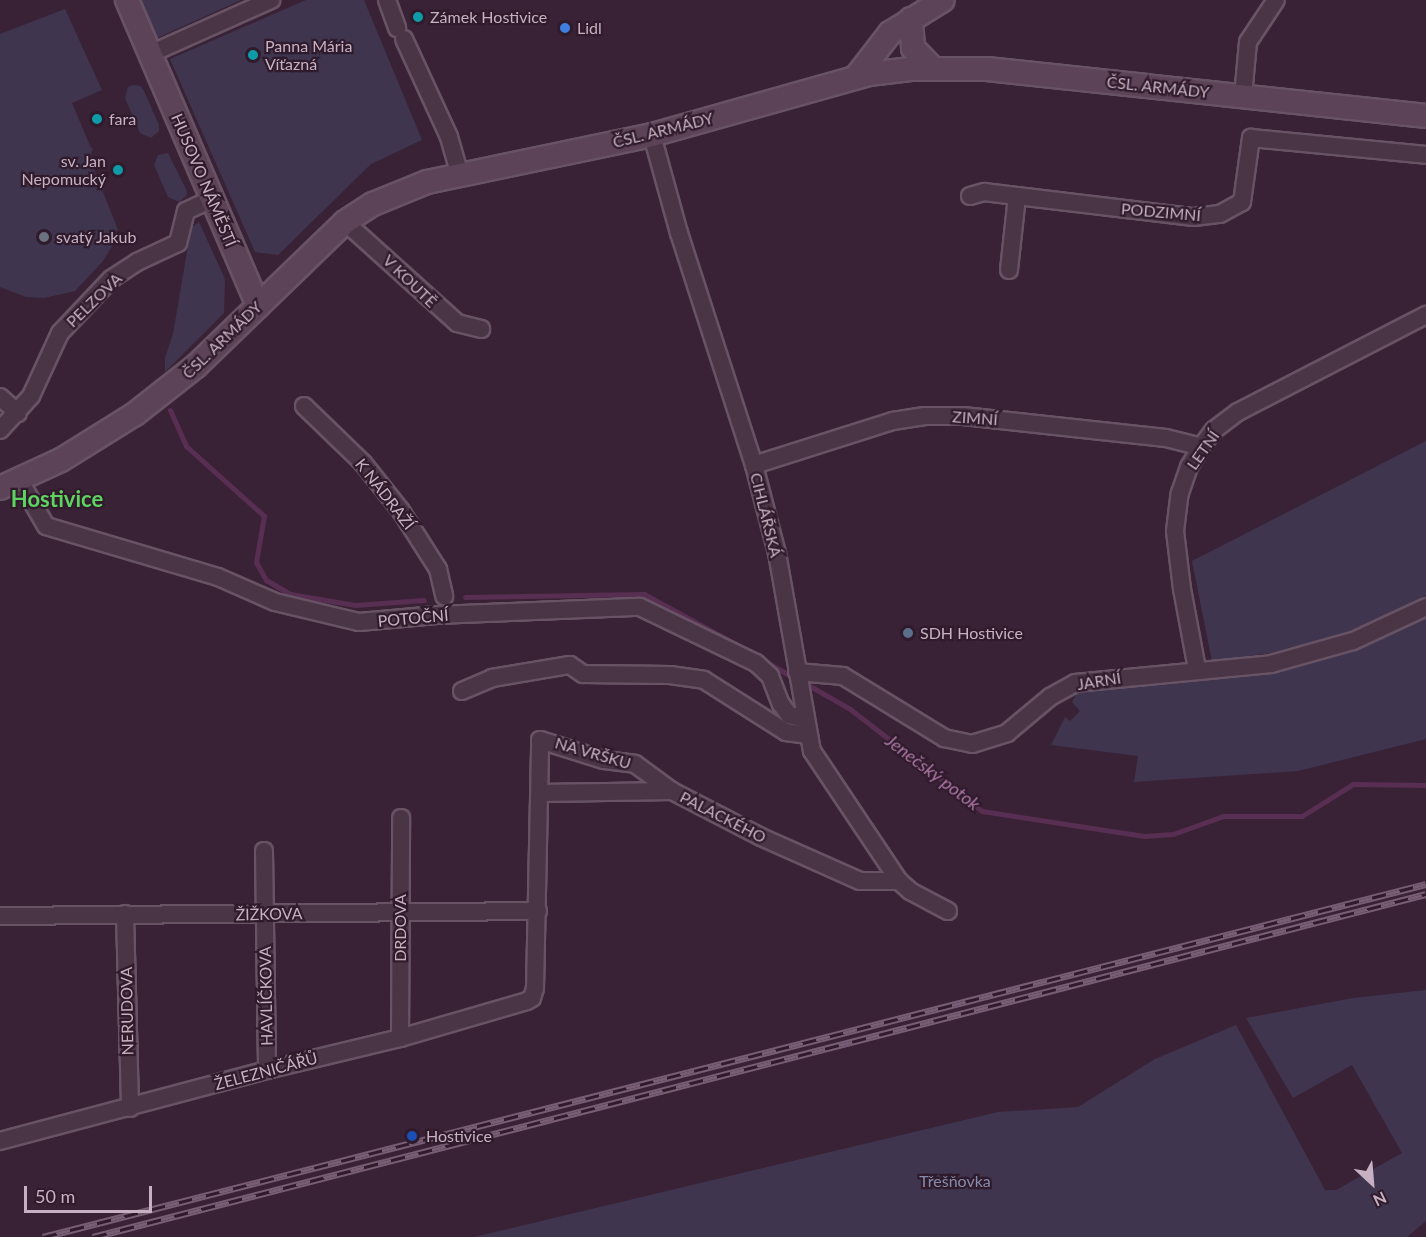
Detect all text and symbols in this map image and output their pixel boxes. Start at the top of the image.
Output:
place label: Zámek Hostivice [430,7,547,27]
marker: Zámek Hostivice [411,10,425,24]
place label: Lidl [577,18,602,38]
marker: Lidl [558,21,572,35]
place label: Panna Mária Víťazná [265,36,352,74]
marker: Panna Mária Víťazná [246,48,260,62]
street label: ČSL. ARMÁDY [1106,72,1210,102]
street label: ČSL. ARMÁDY [610,108,716,152]
place label: fara [109,109,136,129]
street label: HUSOVO NÁMĚSTÍ [167,111,241,249]
marker: fara [90,112,104,126]
place label: sv. Jan Nepomucký [21,151,106,189]
marker: sv. Jan Nepomucký [111,163,125,177]
street label: PODZIMNÍ [1120,199,1202,225]
place label: svatý Jakub [56,227,137,247]
marker: svatý Jakub [37,230,51,244]
street label: V KOUTĚ [379,250,441,312]
street label: PELZOVA [62,269,126,331]
street label: ČSL. ARMÁDY [178,297,266,383]
street label: ZIMNÍ [952,407,998,429]
street label: LETNÍ [1183,427,1223,473]
street label: K NÁDRAŽÍ [351,455,419,533]
street label: CIHLÁŘSKÁ [746,471,786,559]
district label: Hostivice [11,486,103,512]
street label: POTOČNÍ [377,605,449,631]
place label: SDH Hostivice [920,623,1023,643]
marker: SDH Hostivice [901,626,915,640]
street label: JARNÍ [1076,668,1122,694]
water label: Jenečský potok [881,729,985,815]
street label: NA VRŠKU [552,733,634,773]
street label: PALACKÉHO [677,787,769,847]
street label: DRDOVA [390,894,410,962]
street label: ŽIŽKOVA [235,904,303,924]
street label: HAVLÍČKOVA [256,946,276,1046]
street label: NERUDOVA [117,967,137,1055]
street label: ŽELEZNIČÁŘŮ [212,1048,320,1094]
place label: Hostivice [426,1126,492,1146]
marker: Hostivice [403,1127,421,1145]
north arrow [1342,1153,1402,1213]
park label: Třešňovka [919,1171,991,1191]
scale bar [27,1174,154,1212]
text: 50 m [35,1185,75,1207]
text: N [1370,1188,1390,1211]

